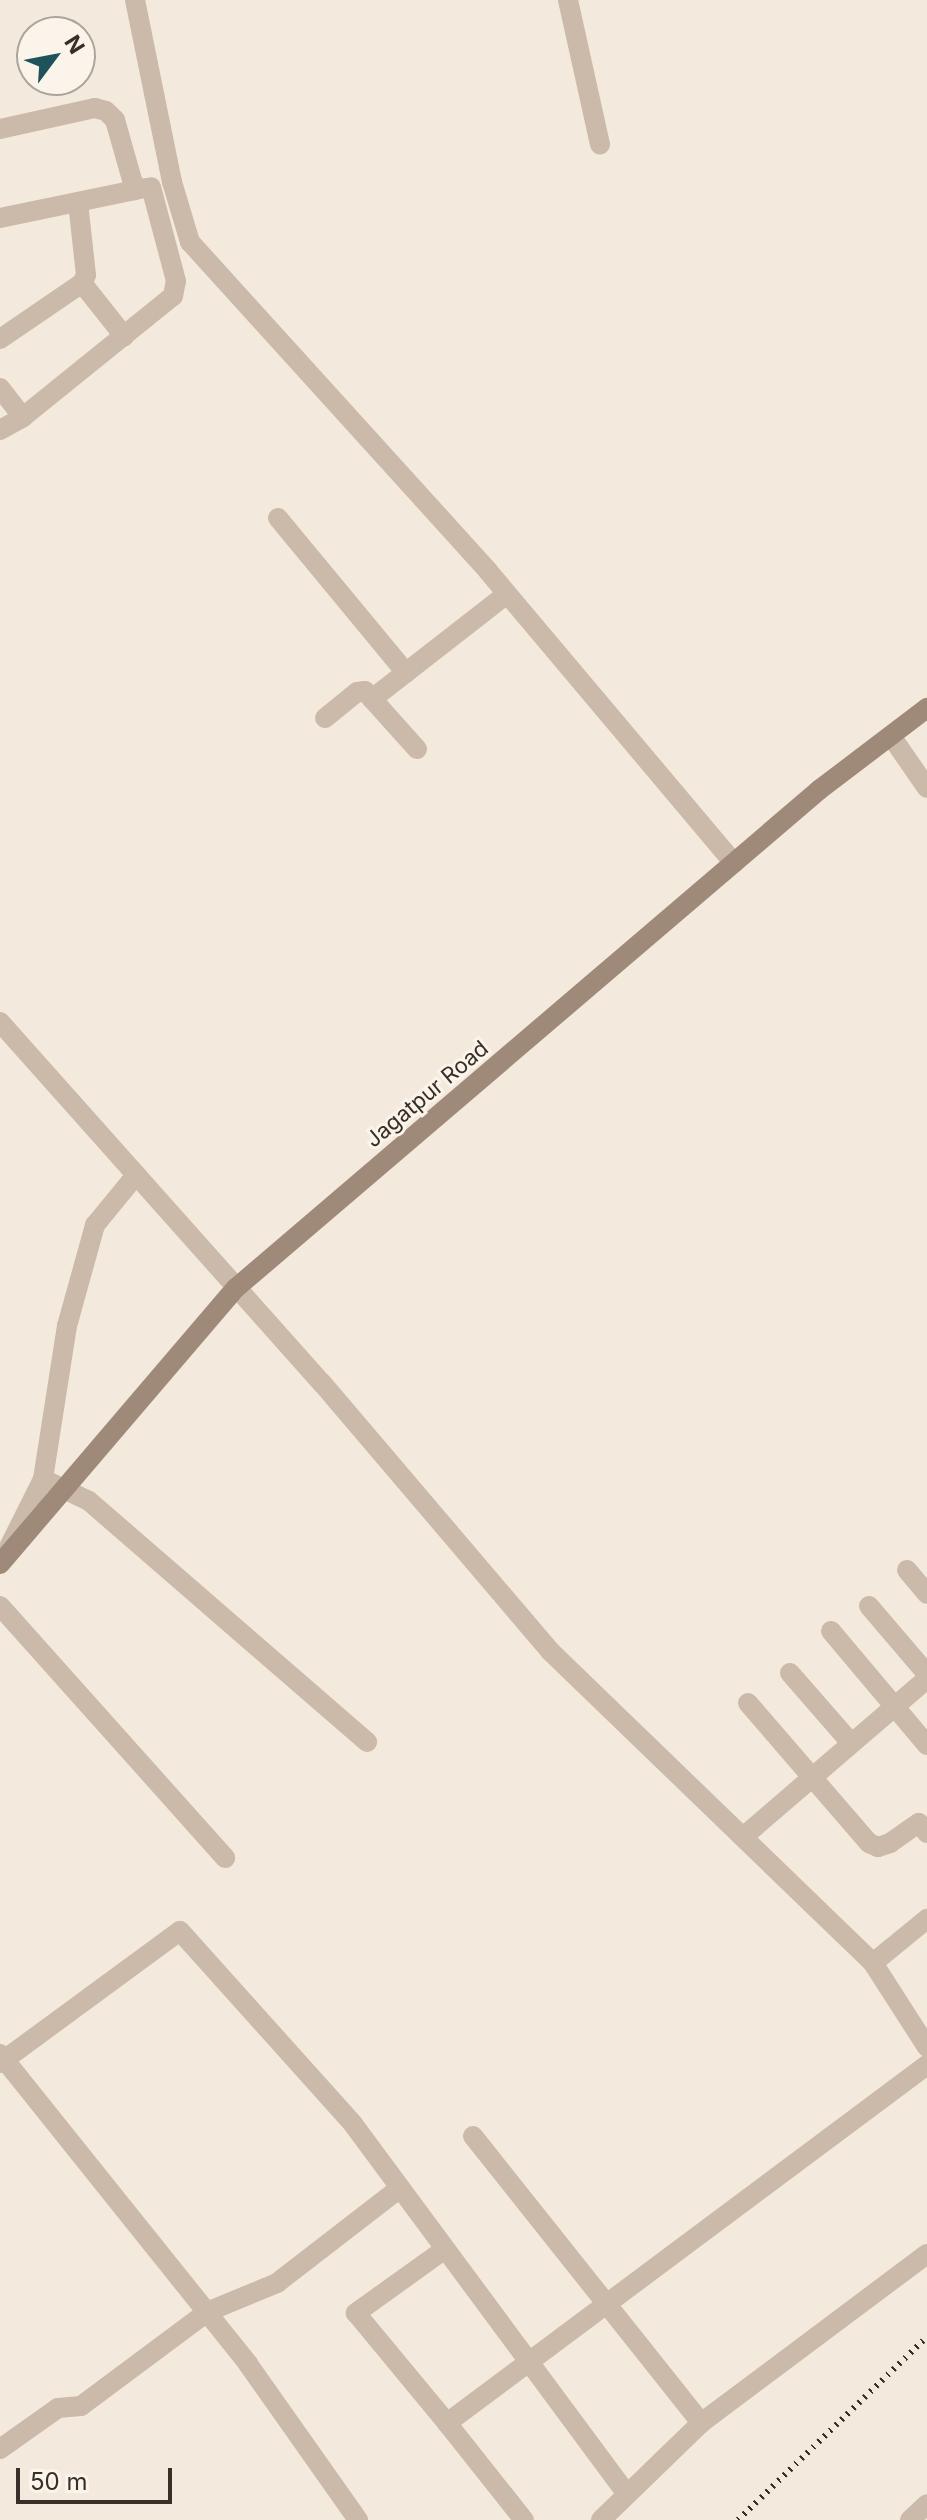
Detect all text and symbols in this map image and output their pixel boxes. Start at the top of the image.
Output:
north arrow [16,16,96,96]
text: N [59,30,90,58]
street label: Jagatpur Road [360,1035,494,1153]
scale bar [20,2452,176,2502]
text: 50 m [30,2467,88,2496]

